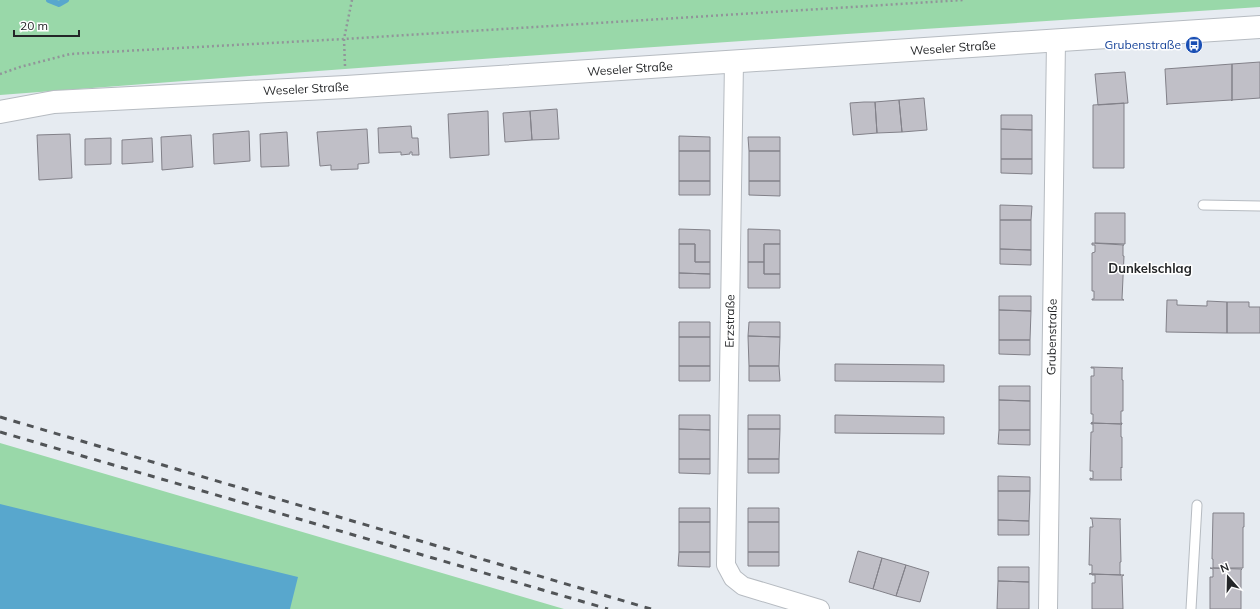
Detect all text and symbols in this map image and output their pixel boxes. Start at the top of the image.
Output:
scale bar [14,12,79,38]
text: 20 m [20,18,48,33]
bus stop icon: Grubenstraße [1184,35,1204,55]
street label: Weseler Straße [910,37,996,58]
place label: Grubenstraße [1104,37,1181,52]
street label: Weseler Straße [587,58,673,79]
street label: Weseler Straße [263,79,349,98]
district label: Dunkelschlag [1108,260,1192,276]
street label: Erzstraße [722,294,737,348]
street label: Grubenstraße [1043,299,1060,375]
north arrow [1208,557,1248,597]
text: N [1218,560,1231,576]

